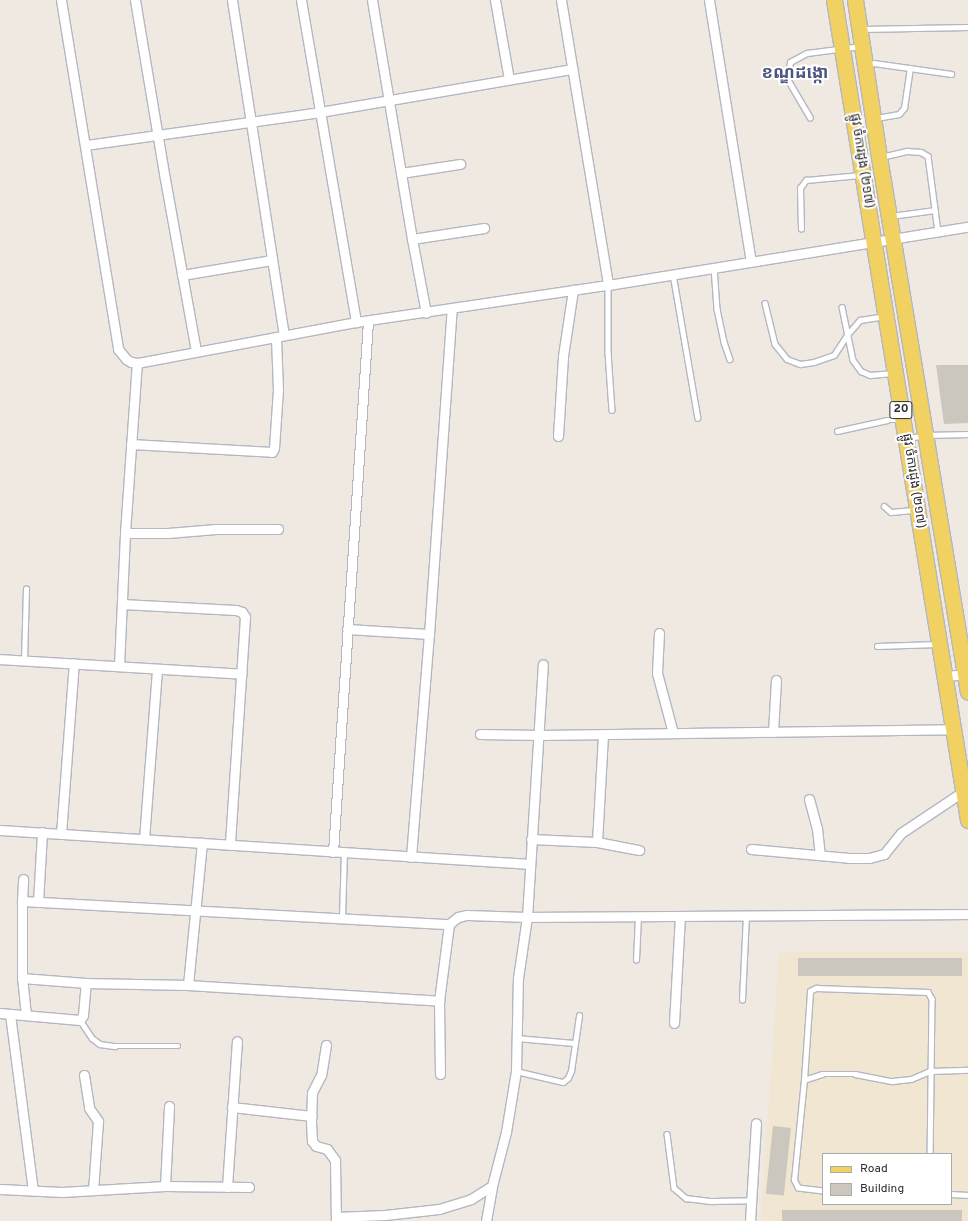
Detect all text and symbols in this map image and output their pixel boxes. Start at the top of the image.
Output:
district label: ខណ្ឌដង្កោ [762,65,828,85]
street label: ផ្លូវ ចំការដូង (២១៧) [846,112,876,210]
road number: 20 [889,400,913,420]
street label: ផ្លូវ ចំការដូង (២១៧) [898,432,928,530]
legend [822,1153,952,1205]
text: Road [860,1161,888,1177]
text: Building [860,1181,904,1197]

